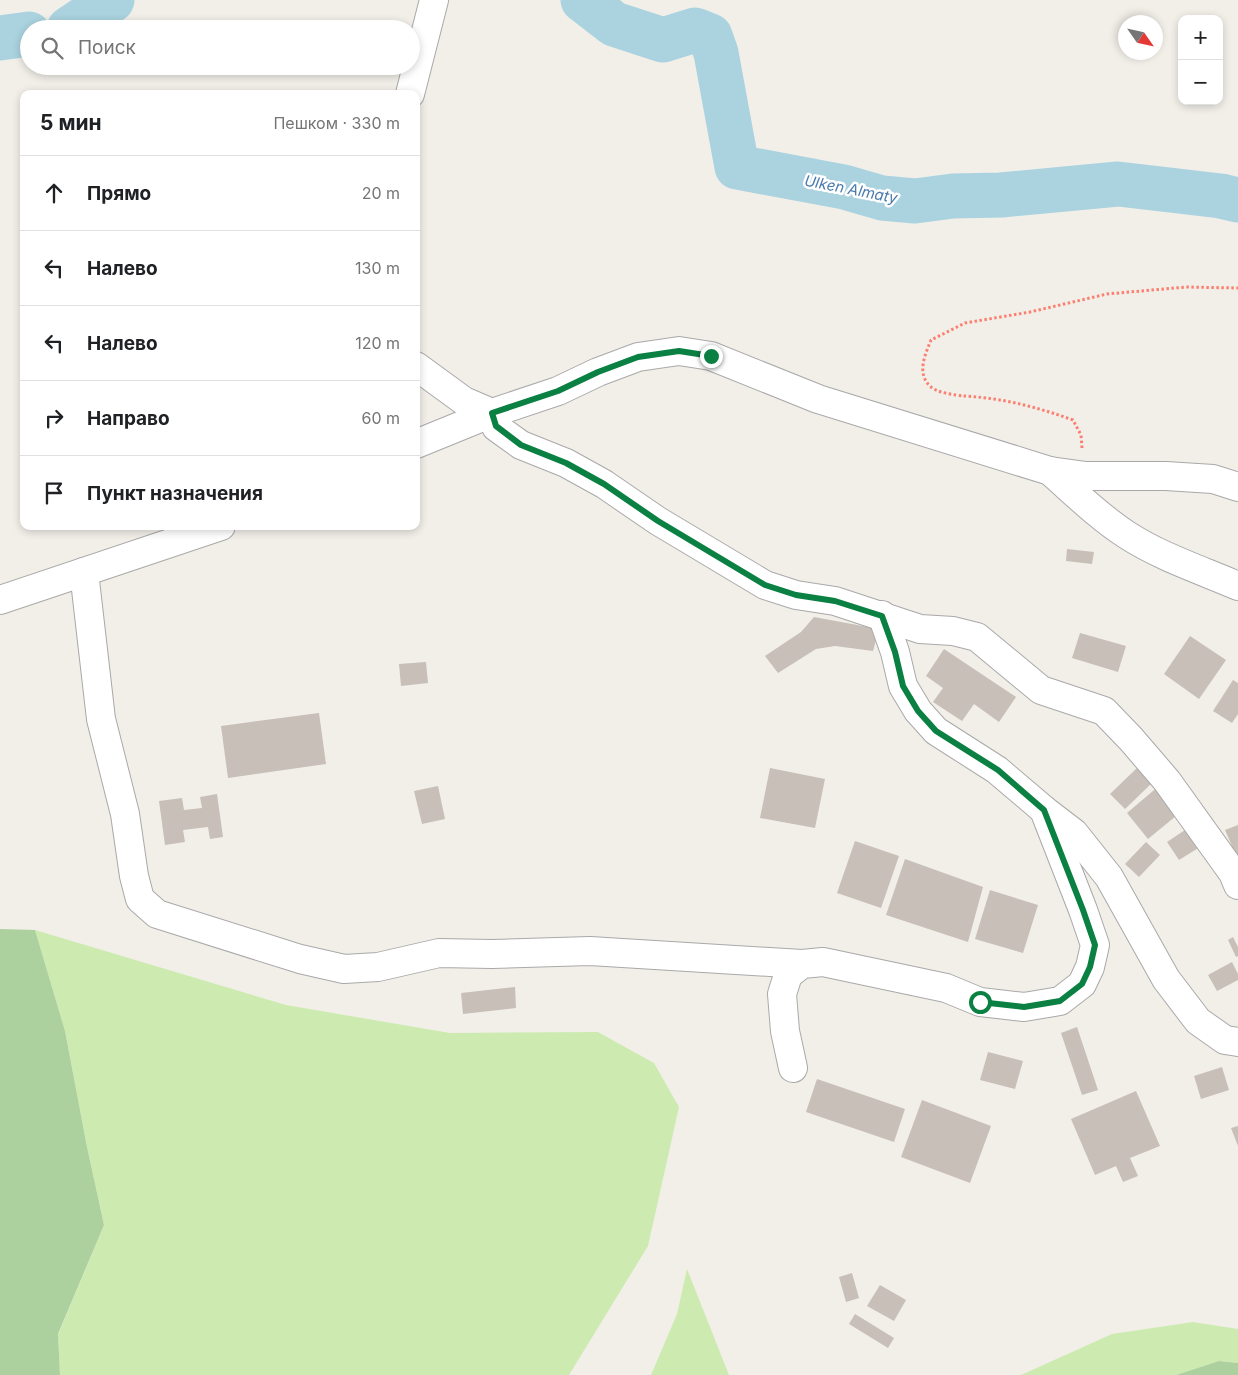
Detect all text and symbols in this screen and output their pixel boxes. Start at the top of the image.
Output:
north arrow [1118,15,1163,60]
map controls [1178,15,1223,105]
button: + [1178,15,1223,60]
search box [20,20,420,75]
icon: search [38,34,66,62]
text: Поиск [78,36,136,59]
button: − [1178,60,1223,105]
text: 5 мин [40,110,102,135]
text: Пешком · 330 m [273,113,400,133]
water label: Ulken Almaty [803,171,900,207]
icon: ahead [40,179,68,207]
text: Прямо [87,182,151,205]
text: 20 m [362,183,400,203]
icon: left [40,254,68,282]
text: Налево [87,257,158,280]
text: 130 m [355,258,400,278]
icon: left [40,329,68,357]
text: Налево [87,332,158,355]
text: 120 m [355,333,400,353]
route end [700,345,723,368]
icon: right [40,404,68,432]
text: Направо [87,407,170,430]
text: 60 m [361,408,400,428]
icon: arrive [40,479,68,507]
text: Пункт назначения [87,482,263,505]
route start [969,991,992,1014]

